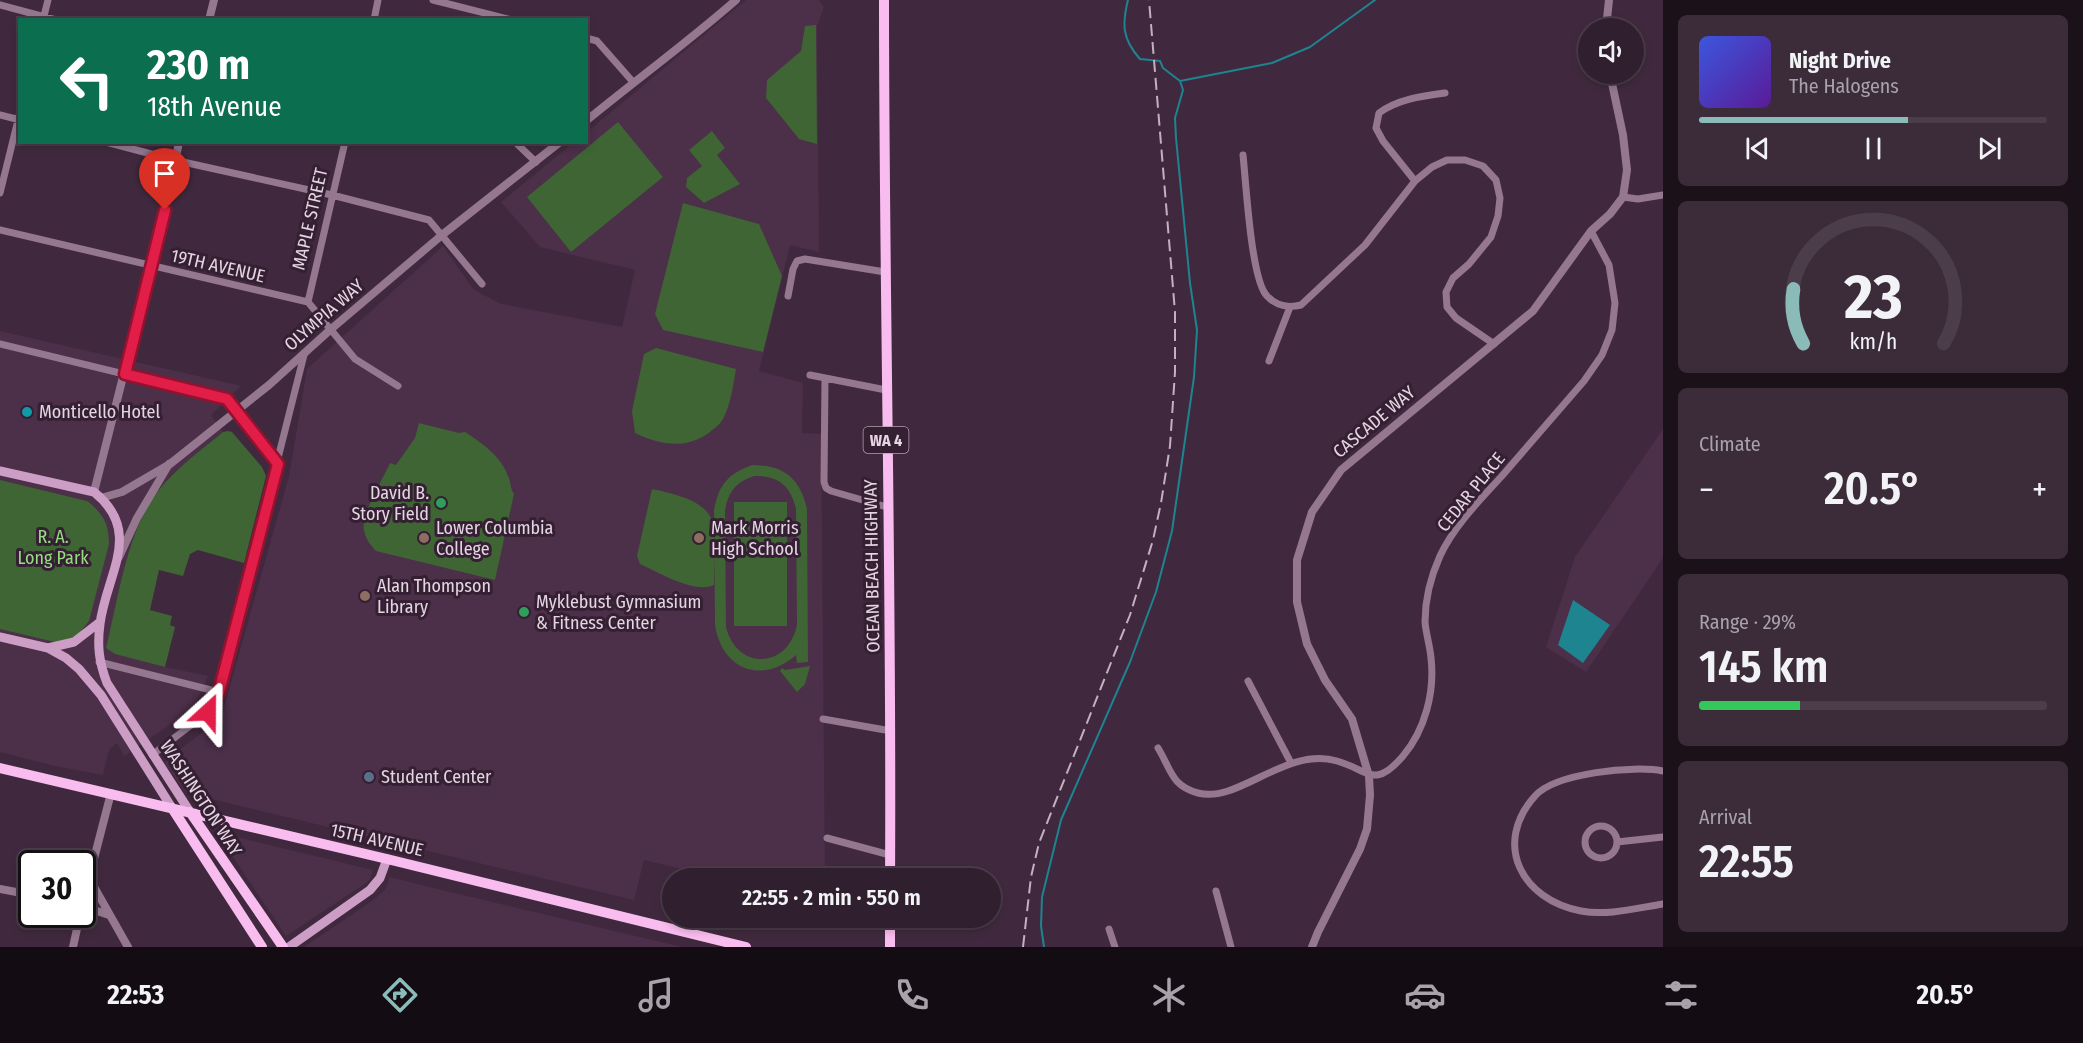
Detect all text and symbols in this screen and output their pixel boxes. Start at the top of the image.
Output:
map controls [1578,18,1644,84]
button: sound [1578,18,1644,84]
text: 230 m [147,40,250,90]
icon: left [48,42,126,120]
text: Night Drive [1789,47,1891,74]
text: The Halogens [1789,74,1899,98]
text: 18th Avenue [147,91,282,123]
icon: previous [1741,132,1774,165]
icon: pause [1857,132,1890,165]
icon: next [1973,132,2006,165]
pin [139,148,190,210]
icon: arrive [148,157,181,190]
street label: MAPLE STREET [288,165,333,272]
street label: 19TH AVENUE [169,245,267,287]
text: 23 [1843,260,1902,335]
street label: OLYMPIA WAY [280,275,368,355]
text: km/h [1849,330,1897,356]
street label: CASCADE WAY [1329,381,1420,463]
place label: Monticello Hotel [39,401,160,423]
marker: Monticello Hotel [20,405,34,419]
road number: WA 4 [864,427,908,453]
text: Climate [1699,432,1761,456]
street label: CEDAR PLACE [1432,448,1510,536]
text: 20.5° [1824,462,1922,516]
text: − [1699,470,1714,510]
text: + [2032,470,2047,510]
street label: OCEAN BEACH HIGHWAY [859,479,885,653]
place label: David B. Story Field [351,482,429,525]
marker: David B. Story Field [434,496,448,510]
place label: Lower Columbia College [436,517,554,560]
place label: Mark Morris High School [711,517,799,560]
park label: R. A. Long Park [17,526,89,569]
marker: Lower Columbia College [417,531,431,545]
marker: Mark Morris High School [692,531,706,545]
place label: Alan Thompson Library [377,575,491,618]
marker: Alan Thompson Library [358,589,372,603]
place label: Myklebust Gymnasium & Fitness Center [536,591,701,634]
marker: Myklebust Gymnasium & Fitness Center [517,605,531,619]
text: Range · 29% [1699,610,1796,634]
text: 145 km [1699,640,1828,694]
position arrow [176,680,240,744]
street label: WASHINGTON WAY [155,736,247,860]
place label: Student Center [381,766,492,788]
marker: Student Center [362,770,376,784]
text: Arrival [1699,805,1752,829]
street label: 15TH AVENUE [328,819,426,861]
text: 22:55 [1699,835,1794,889]
speed limit sign: 30 [18,850,96,928]
text: 22:55 · 2 min · 550 m [742,884,921,911]
icon: directions [379,974,421,1016]
icon: music [635,974,677,1016]
icon: phone [891,974,933,1016]
icon: climate [1148,974,1190,1016]
icon: car [1404,974,1446,1016]
icon: filters [1660,974,1702,1016]
text: 22:53 [107,979,164,1011]
text: 20.5° [1916,979,1976,1011]

